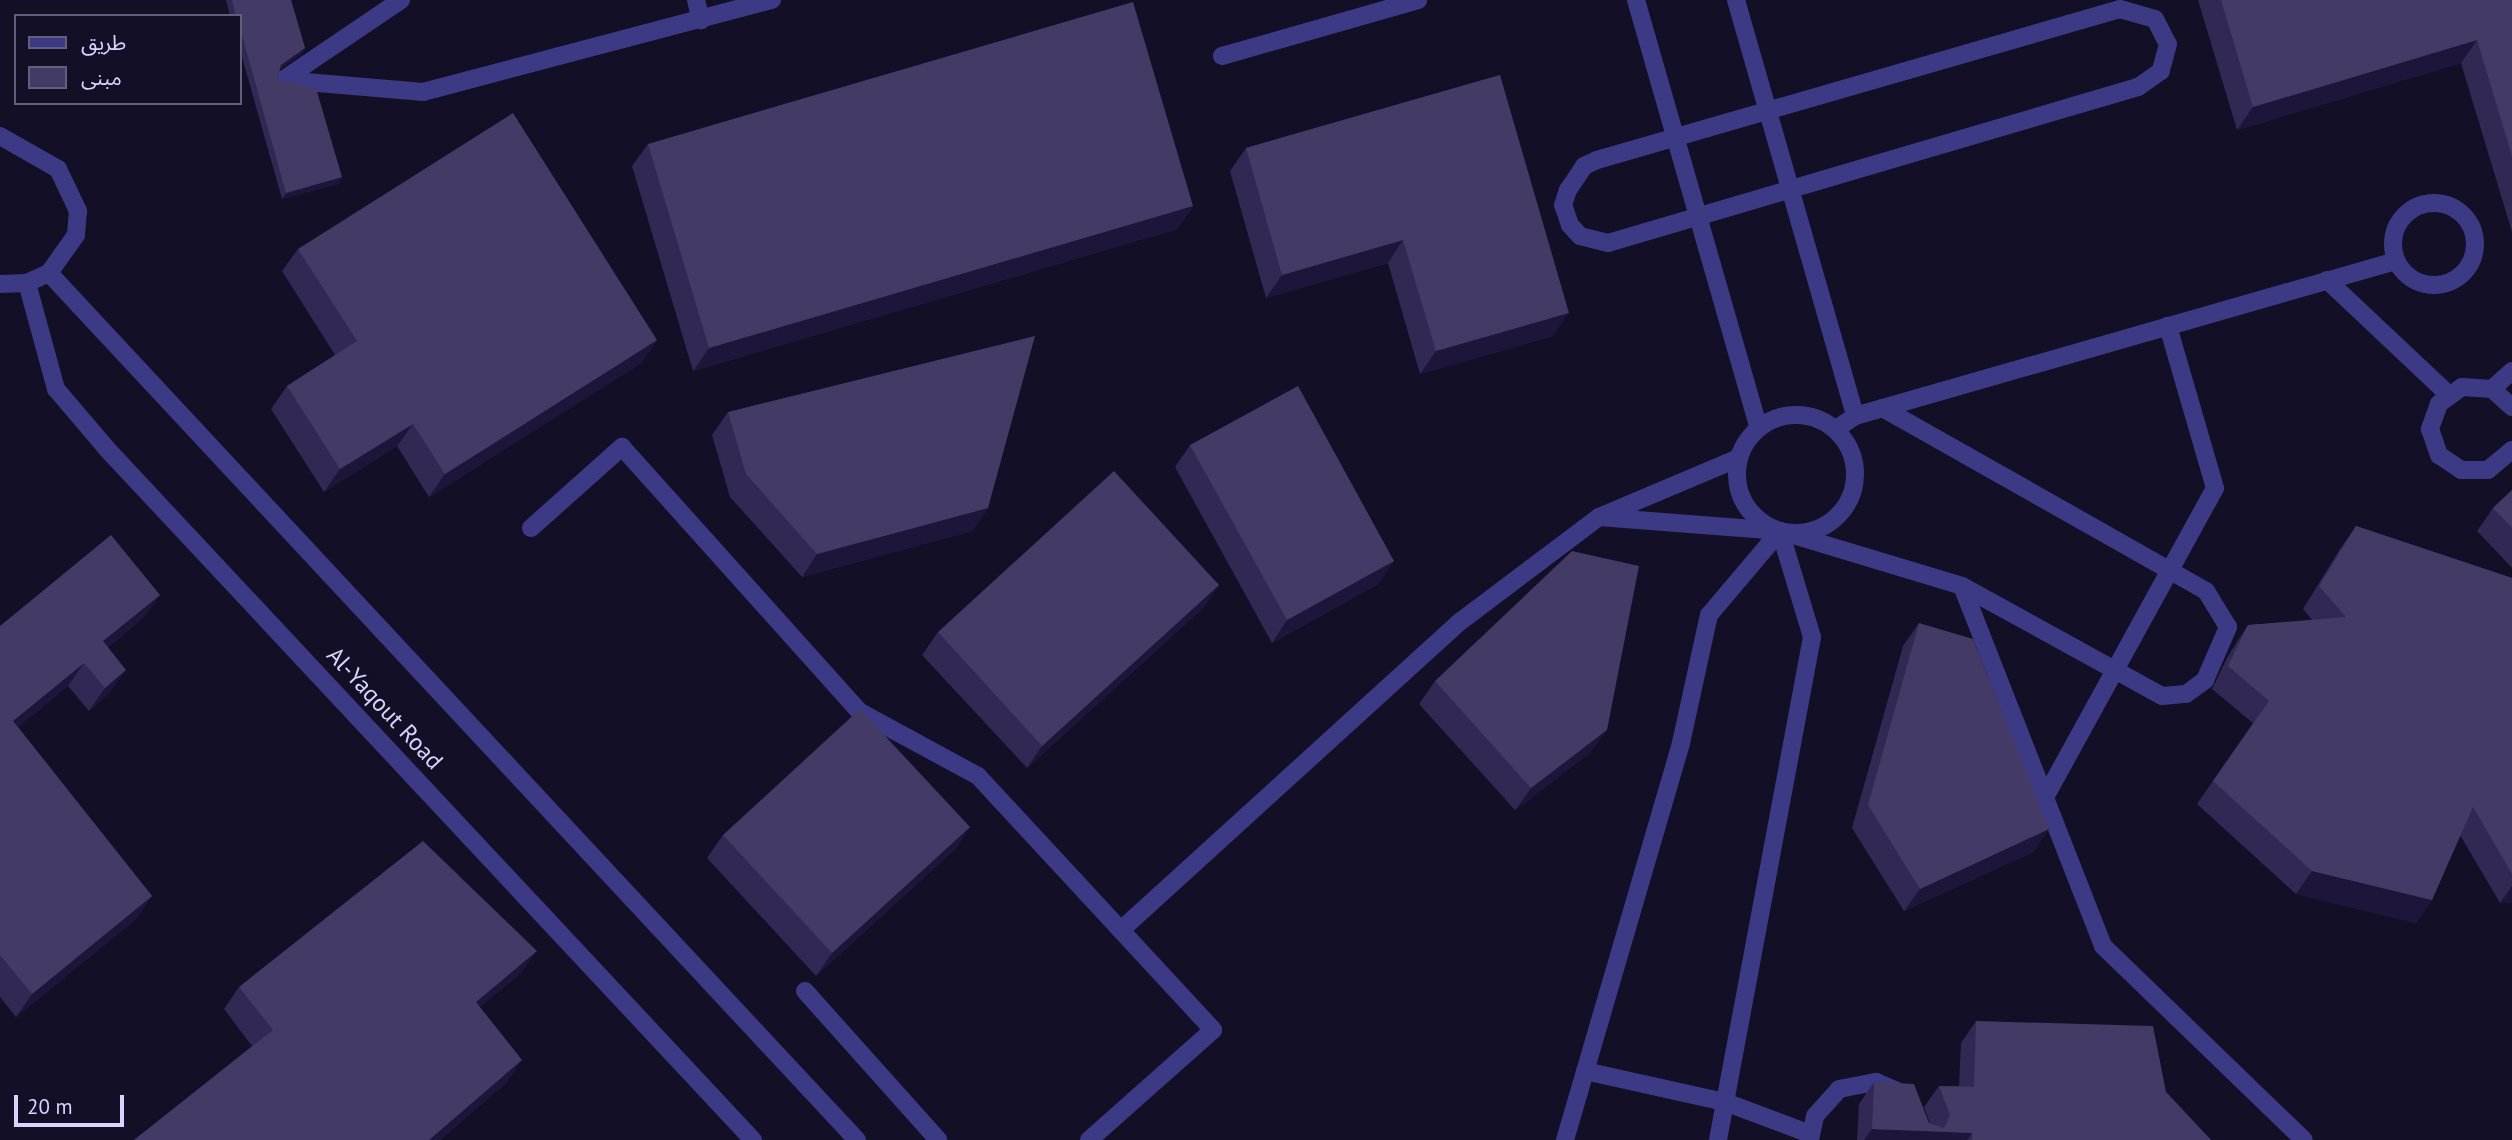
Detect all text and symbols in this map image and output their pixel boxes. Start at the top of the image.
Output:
legend [14,14,242,105]
text: طريق [81,29,126,56]
text: مبنى [81,64,122,91]
street label: Al-Yaqout Road [321,641,449,775]
scale bar [18,1080,128,1124]
text: 20 m [27,1093,73,1120]

